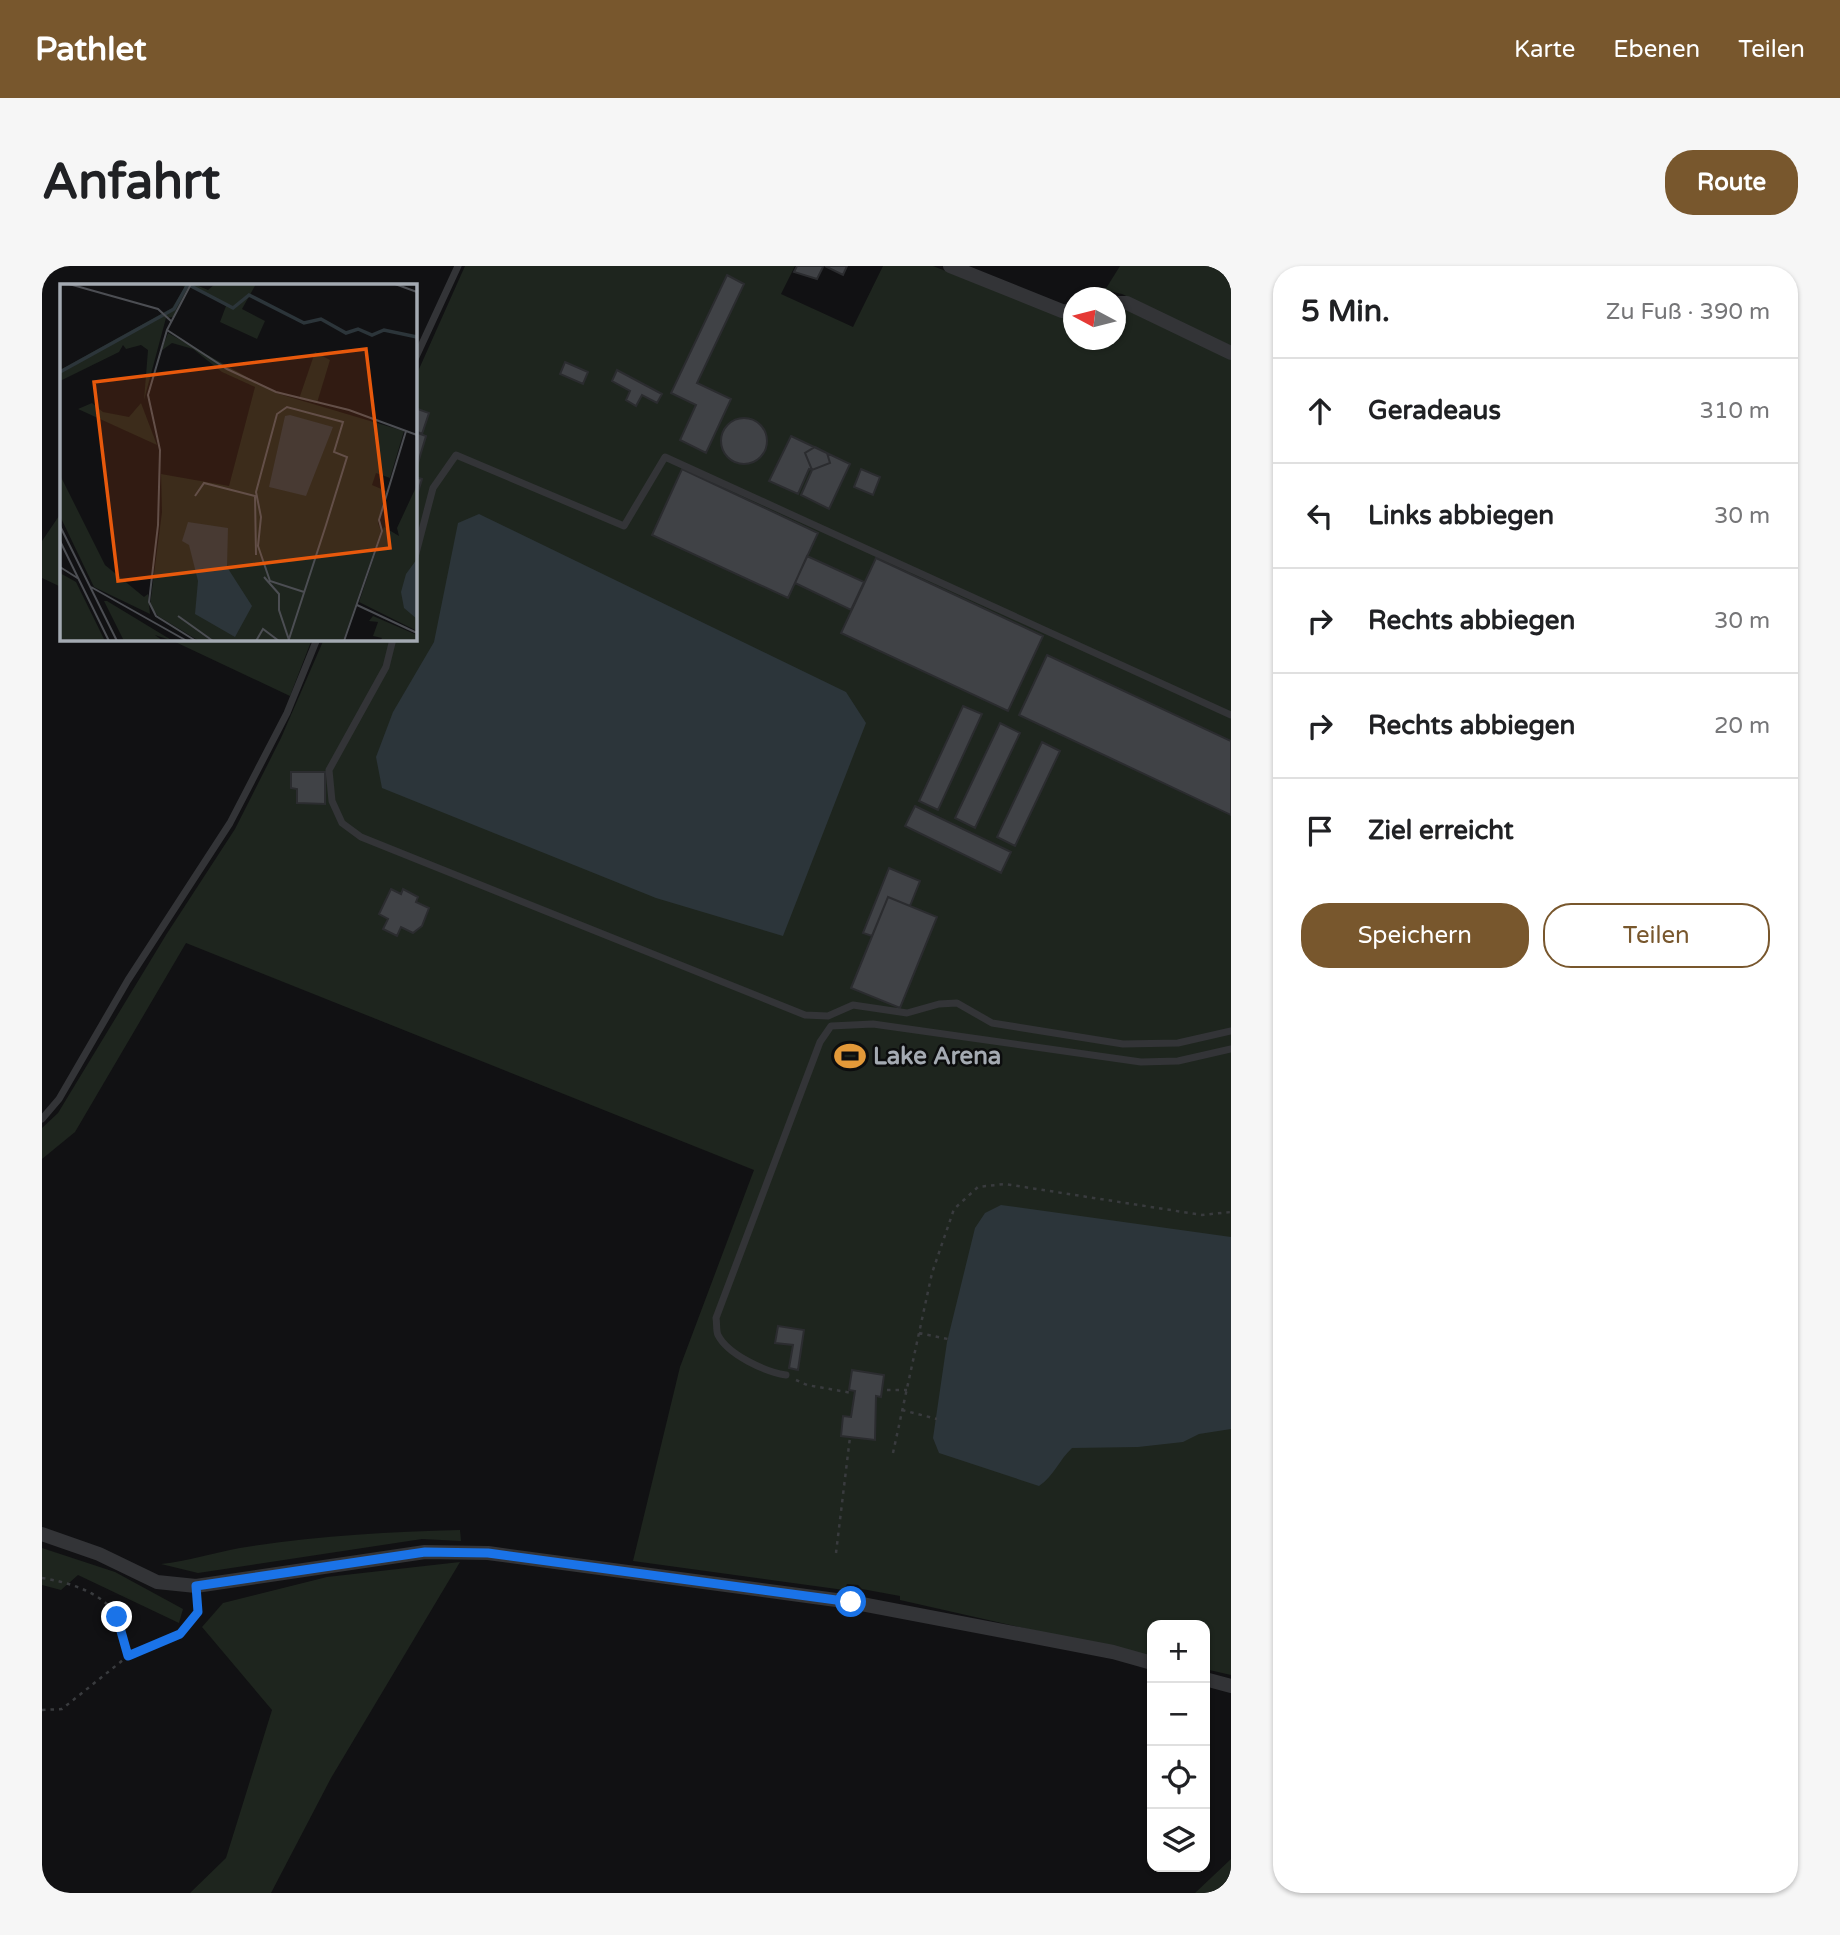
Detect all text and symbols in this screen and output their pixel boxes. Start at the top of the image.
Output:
text: Pathlet [35,30,147,69]
text: Karte [1514,35,1575,64]
text: Ebenen [1613,35,1700,64]
text: Teilen [1738,35,1805,64]
button: Route [1665,150,1798,215]
text: Anfahrt [42,153,220,212]
inset map [60,284,416,640]
north arrow [1063,287,1126,350]
text: 5 Min. [1301,293,1390,330]
text: Zu Fuß · 390 m [1606,298,1770,326]
icon: ahead [1301,392,1339,430]
text: Geradeaus [1368,395,1501,426]
text: 310 m [1700,397,1770,425]
icon: left [1301,497,1339,535]
text: Links abbiegen [1368,500,1554,531]
text: 30 m [1714,502,1770,530]
icon: right [1301,602,1339,640]
text: Rechts abbiegen [1368,605,1575,636]
text: 30 m [1714,607,1770,635]
icon: right [1301,707,1339,745]
text: Rechts abbiegen [1368,710,1575,741]
text: 20 m [1714,712,1770,740]
icon: arrive [1301,812,1339,850]
text: Ziel erreicht [1368,815,1514,846]
button: Speichern [1301,903,1529,968]
button: Teilen [1543,903,1770,968]
sports icon: Lake Arena [833,1039,867,1073]
place label: Lake Arena [873,1042,1001,1071]
route start [835,1586,866,1617]
route end [101,1601,132,1632]
map controls [1147,1620,1210,1872]
button: + [1147,1620,1210,1683]
button: − [1147,1683,1210,1746]
button: locate [1147,1746,1210,1809]
button: layers [1147,1809,1210,1872]

